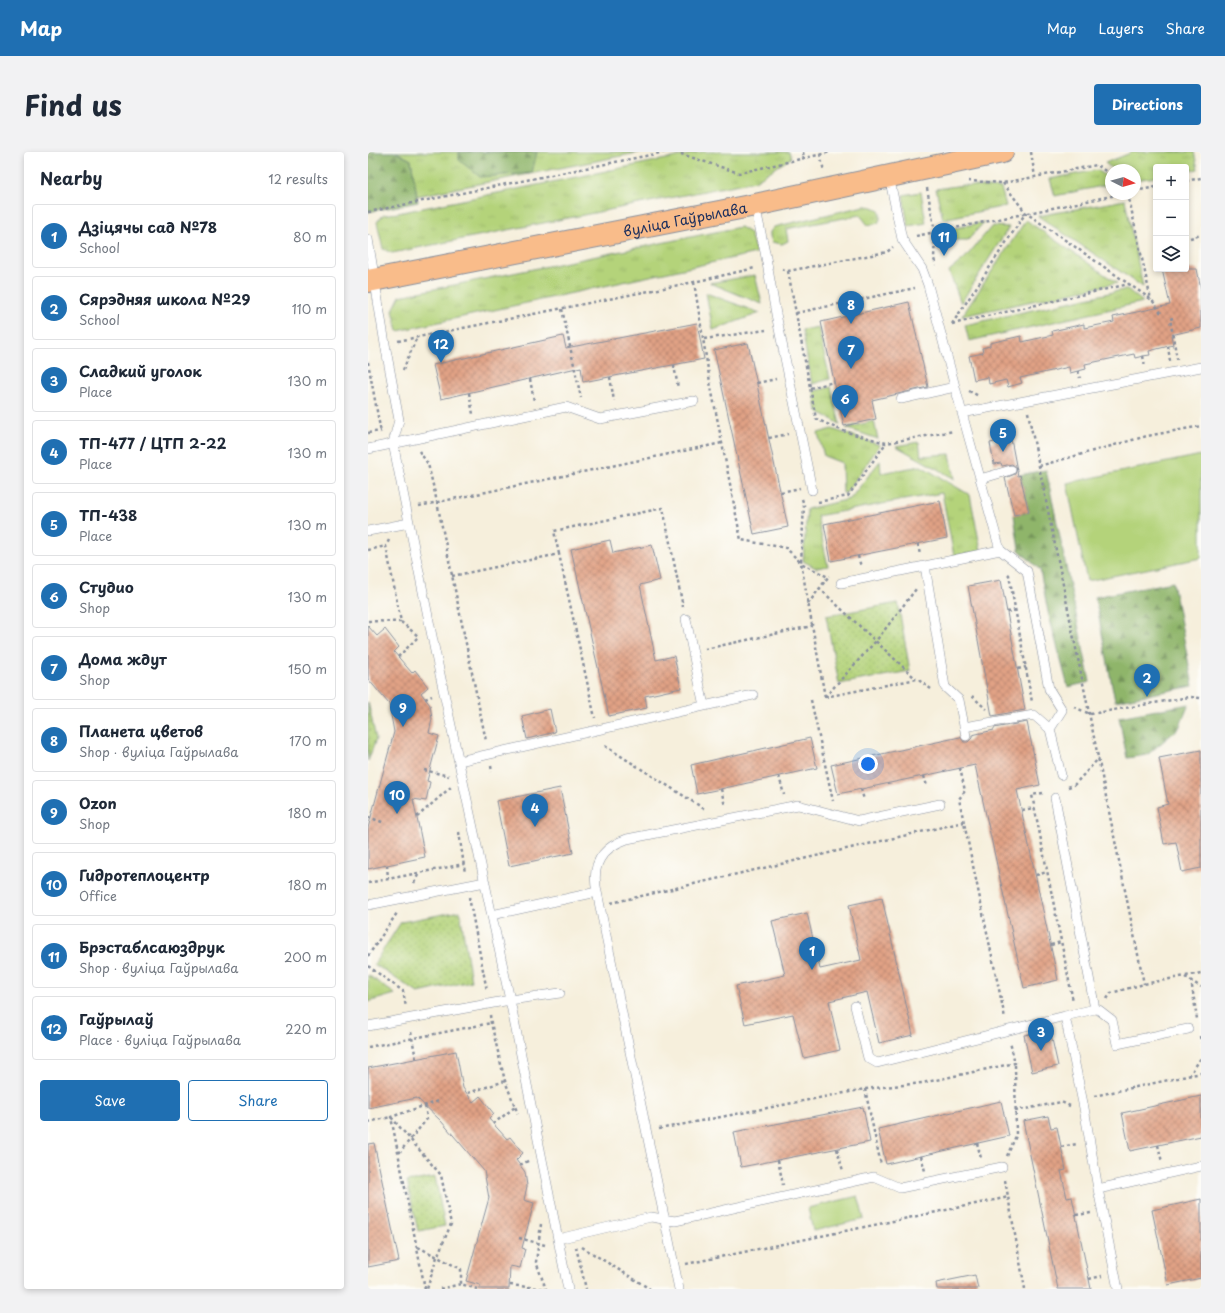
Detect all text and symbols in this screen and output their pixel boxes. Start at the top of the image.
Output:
text: Map [20,14,62,42]
text: Map [1047,18,1077,39]
text: Layers [1099,18,1144,39]
text: Share [1166,18,1205,39]
text: Find us [24,83,122,126]
button: Directions [1094,84,1201,125]
north arrow [1105,164,1141,200]
map controls [1153,164,1189,272]
button: + [1153,164,1189,200]
text: Nearby [40,165,102,191]
text: 12 results [268,169,328,188]
street label: вуліца Гаўрылава [621,196,749,241]
button: − [1153,200,1189,236]
text: Дзіцячы сад №78 [79,215,217,238]
pin: 11 [931,223,957,256]
text: 1 [51,227,57,246]
text: 80 m [293,227,327,246]
button: layers [1153,236,1189,272]
text: School [79,238,120,257]
text: Сярэдняя школа №29 [79,287,250,310]
pin: 8 [838,291,864,324]
text: 2 [49,299,59,318]
text: 110 m [292,299,327,318]
text: School [79,310,120,329]
pin: 12 [428,330,454,363]
pin: 7 [838,336,864,369]
text: Сладкий уголок [79,359,202,382]
text: 3 [50,371,58,390]
text: 130 m [288,371,327,390]
text: Place [79,382,112,401]
pin: 6 [832,385,858,418]
pin: 5 [990,419,1016,452]
text: ТП-477 / ЦТП 2-22 [79,431,226,454]
text: 4 [50,443,58,462]
text: 130 m [288,443,327,462]
text: Place [79,454,112,473]
text: ТП-438 [79,503,137,526]
text: 5 [50,515,58,534]
text: 130 m [288,515,327,534]
text: Place [79,526,112,545]
text: Студио [79,575,134,598]
text: 6 [49,587,59,606]
text: 130 m [288,587,327,606]
text: Shop [79,598,110,617]
text: Дома ждут [79,647,167,670]
text: 7 [50,659,58,678]
text: 150 m [288,659,327,678]
pin: 2 [1134,664,1160,697]
text: Shop [79,670,110,689]
pin: 9 [390,694,416,727]
text: Планета цветов [79,719,203,742]
text: 8 [50,731,58,750]
text: 170 m [289,731,327,750]
text: Shop · вуліца Гаўрылава [79,742,238,761]
your location [858,754,878,774]
pin: 10 [384,781,410,814]
text: Ozon [79,791,117,814]
pin: 4 [522,794,548,827]
text: 9 [50,803,58,822]
text: 180 m [288,803,327,822]
text: Shop [79,814,110,833]
text: Гидротеплоцентр [79,863,210,886]
text: 10 [46,875,62,894]
text: 180 m [288,875,327,894]
text: Office [79,886,117,905]
text: Брэстаблсаюздрук [79,935,225,958]
pin: 1 [799,937,825,970]
text: 11 [48,947,60,966]
text: 200 m [284,947,327,966]
text: Shop · вуліца Гаўрылава [79,958,238,977]
text: Гаўрылаў [79,1007,153,1030]
pin: 3 [1028,1018,1054,1051]
text: 12 [46,1019,62,1038]
text: 220 m [285,1019,327,1038]
text: Place · вуліца Гаўрылава [79,1030,241,1049]
button: Save [40,1080,180,1121]
button: Share [188,1080,328,1121]

